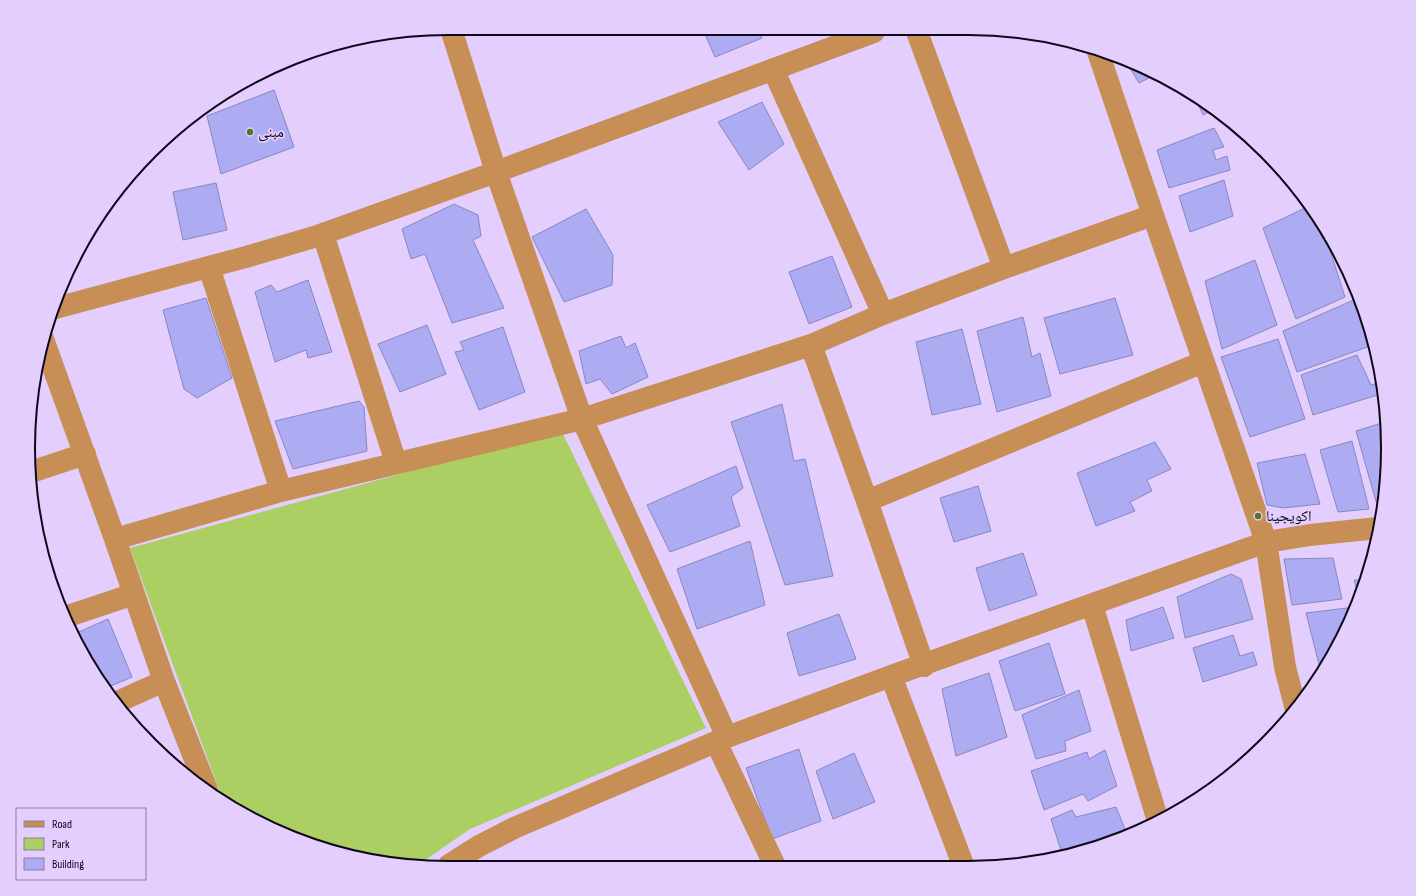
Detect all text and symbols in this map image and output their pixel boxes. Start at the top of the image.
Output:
place label: مبنى [258,123,284,142]
marker: مبنى [245,127,255,137]
place label: اكويجينا [1266,507,1312,526]
marker: اكويجينا [1253,511,1263,521]
legend [16,808,146,880]
text: Road [52,817,72,832]
text: Park [52,837,70,852]
text: Building [52,857,84,872]

